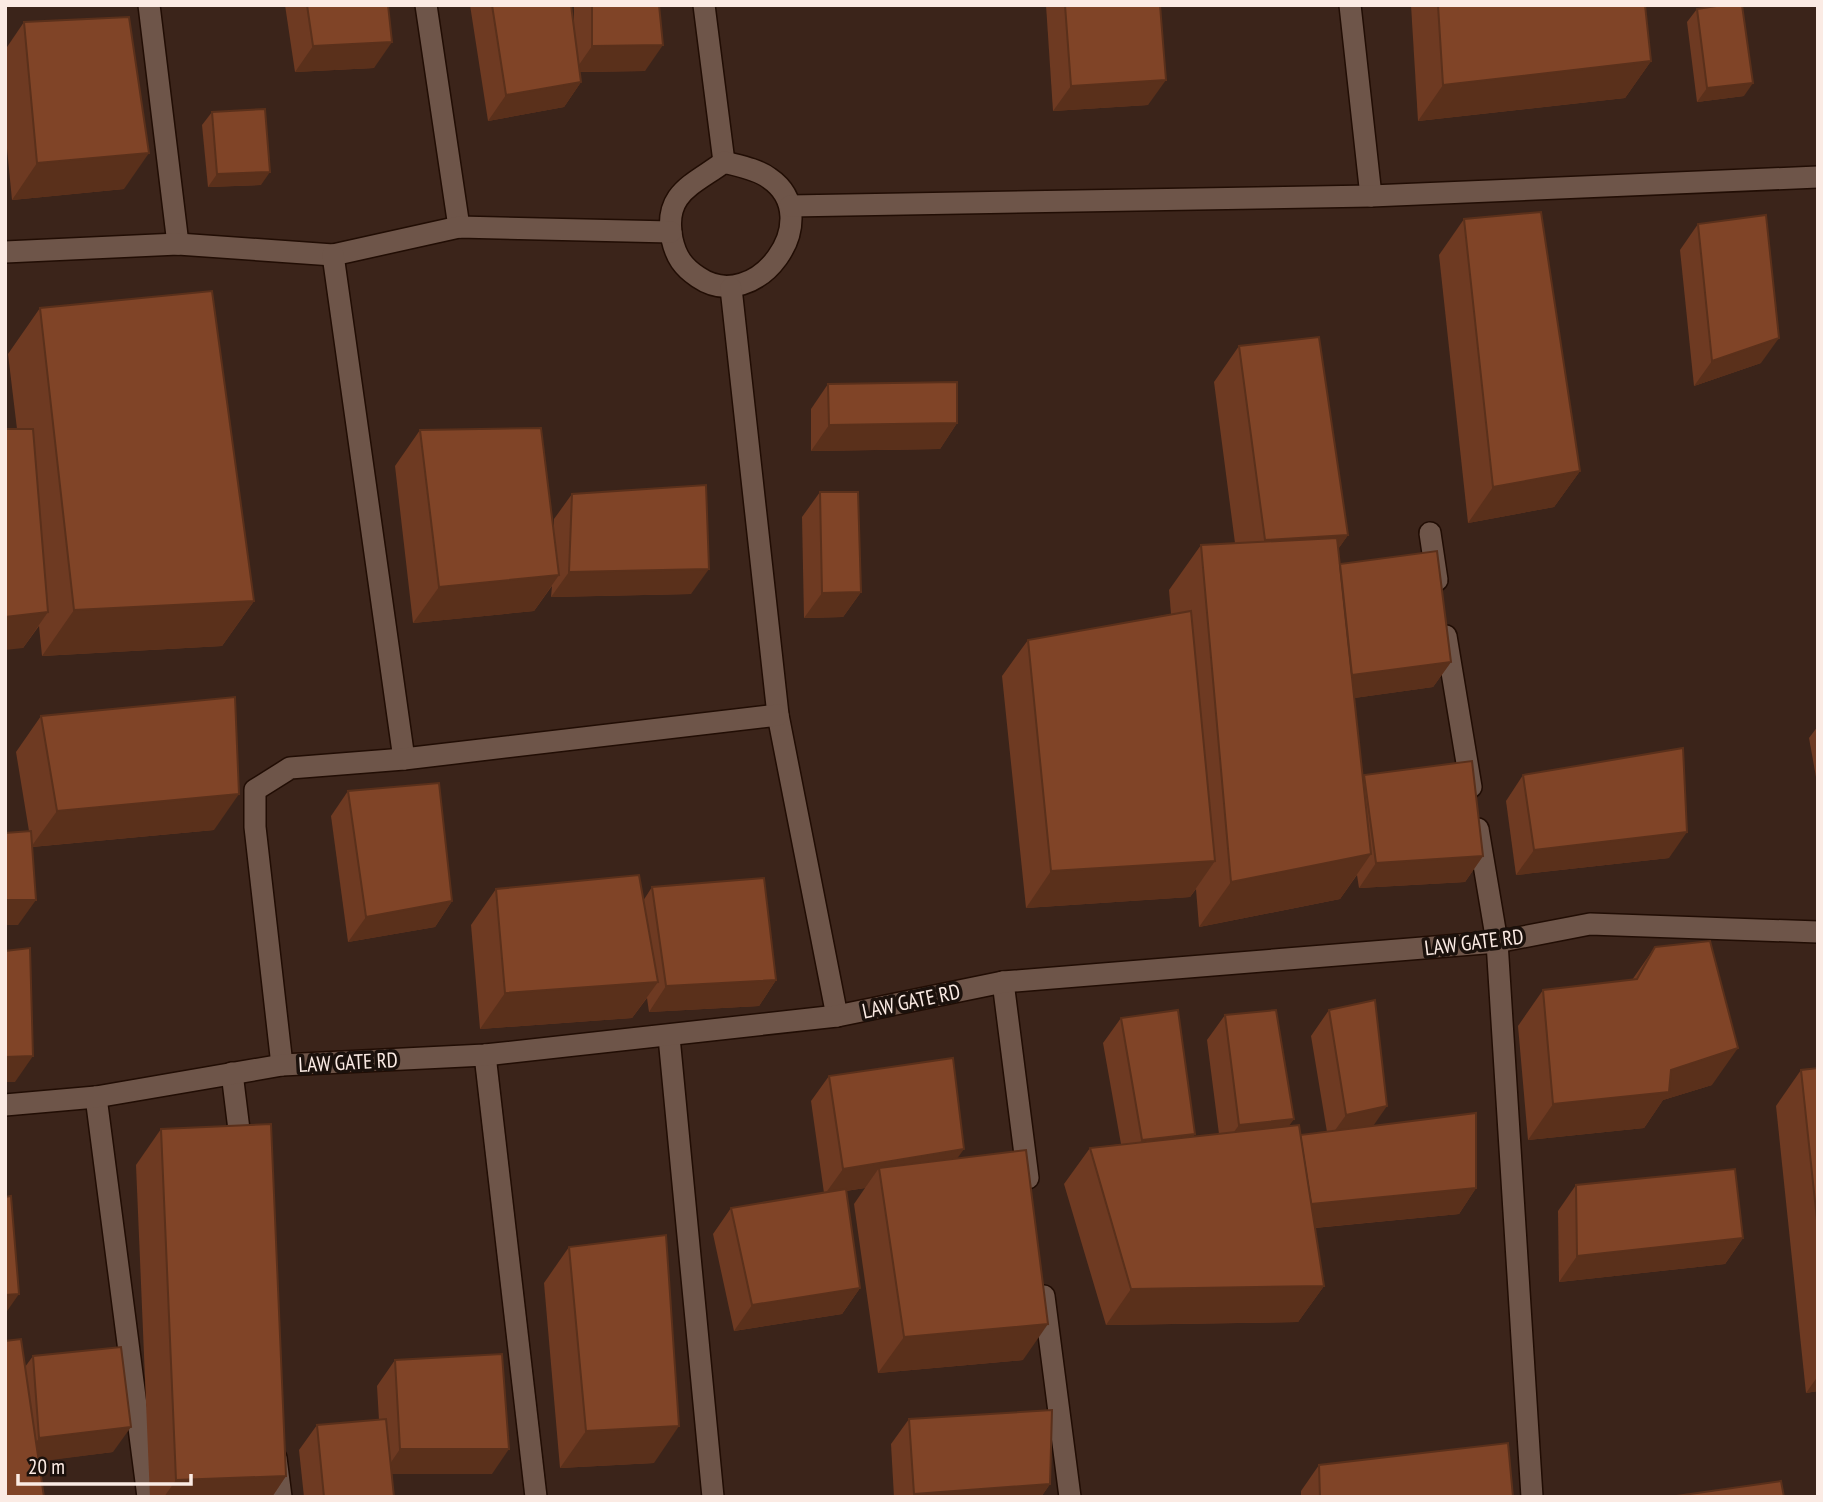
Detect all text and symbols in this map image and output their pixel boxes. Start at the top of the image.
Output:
street label: LAW GATE RD [1423,923,1525,961]
street label: LAW GATE RD [860,977,962,1025]
street label: LAW GATE RD [298,1046,398,1078]
scale bar [18,1442,191,1486]
text: 20 m [28,1453,65,1480]

